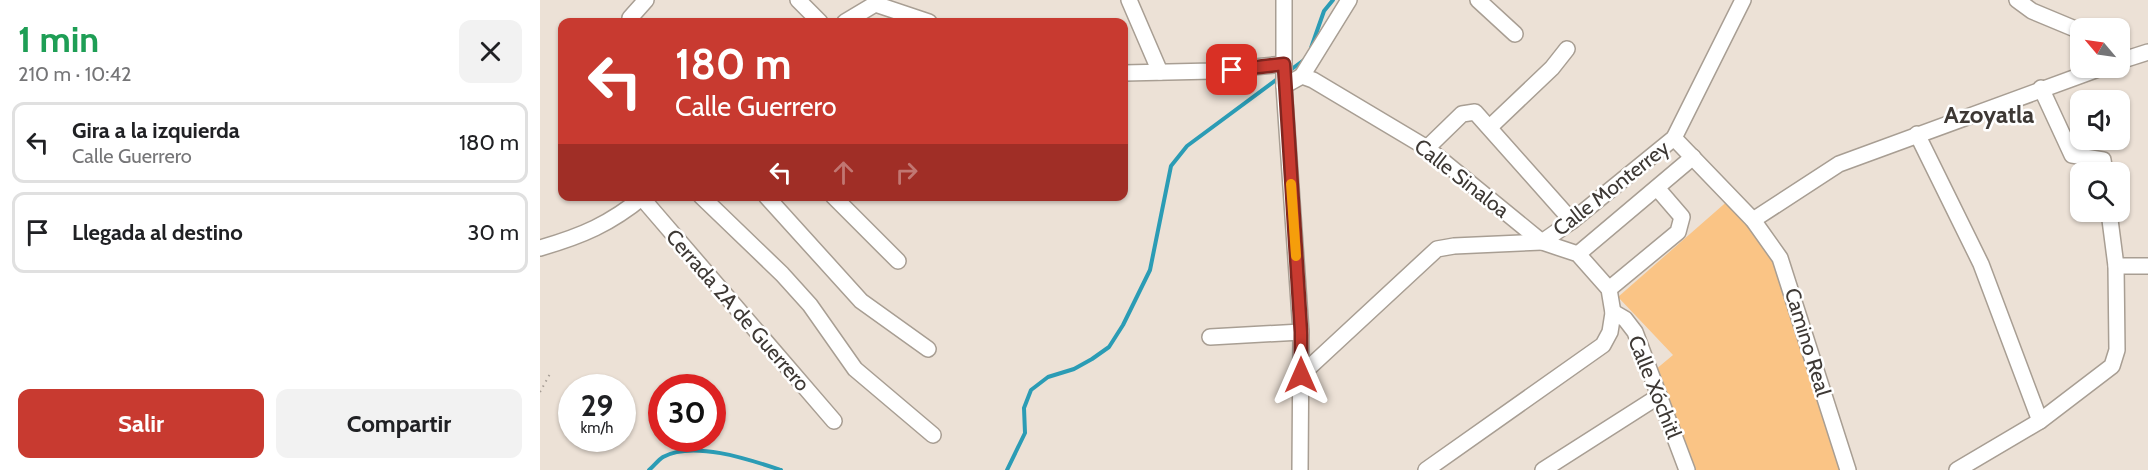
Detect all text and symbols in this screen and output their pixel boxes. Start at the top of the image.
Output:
text: 1 min [18,17,99,61]
north arrow [2070,18,2130,78]
map controls [2070,18,2130,222]
button: close [459,20,522,83]
text: 180 m [675,38,791,90]
icon: left [576,42,654,120]
pin [1206,44,1257,95]
icon: arrive [1215,53,1248,86]
text: 210 m · 10:42 [18,62,131,86]
text: Calle Guerrero [675,90,837,123]
button: sound [2070,90,2130,150]
district label: Azoyatla [1944,100,2034,129]
text: Gira a la izquierda [72,117,240,144]
icon: left [21,126,54,159]
text: 180 m [459,129,519,156]
street label: Calle Sinaloa [1410,133,1514,223]
street label: Calle Monterrey [1548,135,1674,241]
text: Calle Guerrero [72,144,192,168]
icon: left [764,156,797,189]
icon: ahead [827,156,860,189]
icon: right [890,156,923,189]
button: search [2070,162,2130,222]
icon: arrive [21,216,54,249]
text: Llegada al destino [72,219,243,246]
text: 30 m [467,219,519,246]
street label: Cerrada 2A de Guerrero [661,224,815,396]
street label: Camino Real [1780,285,1836,399]
street label: Calle Xóchitl [1623,332,1687,442]
position arrow [1269,343,1333,407]
speed limit sign: 30 [648,374,726,452]
text: 29 [581,387,613,424]
button: Salir [18,389,264,458]
button: Compartir [276,389,522,458]
text: km/h [581,419,613,437]

